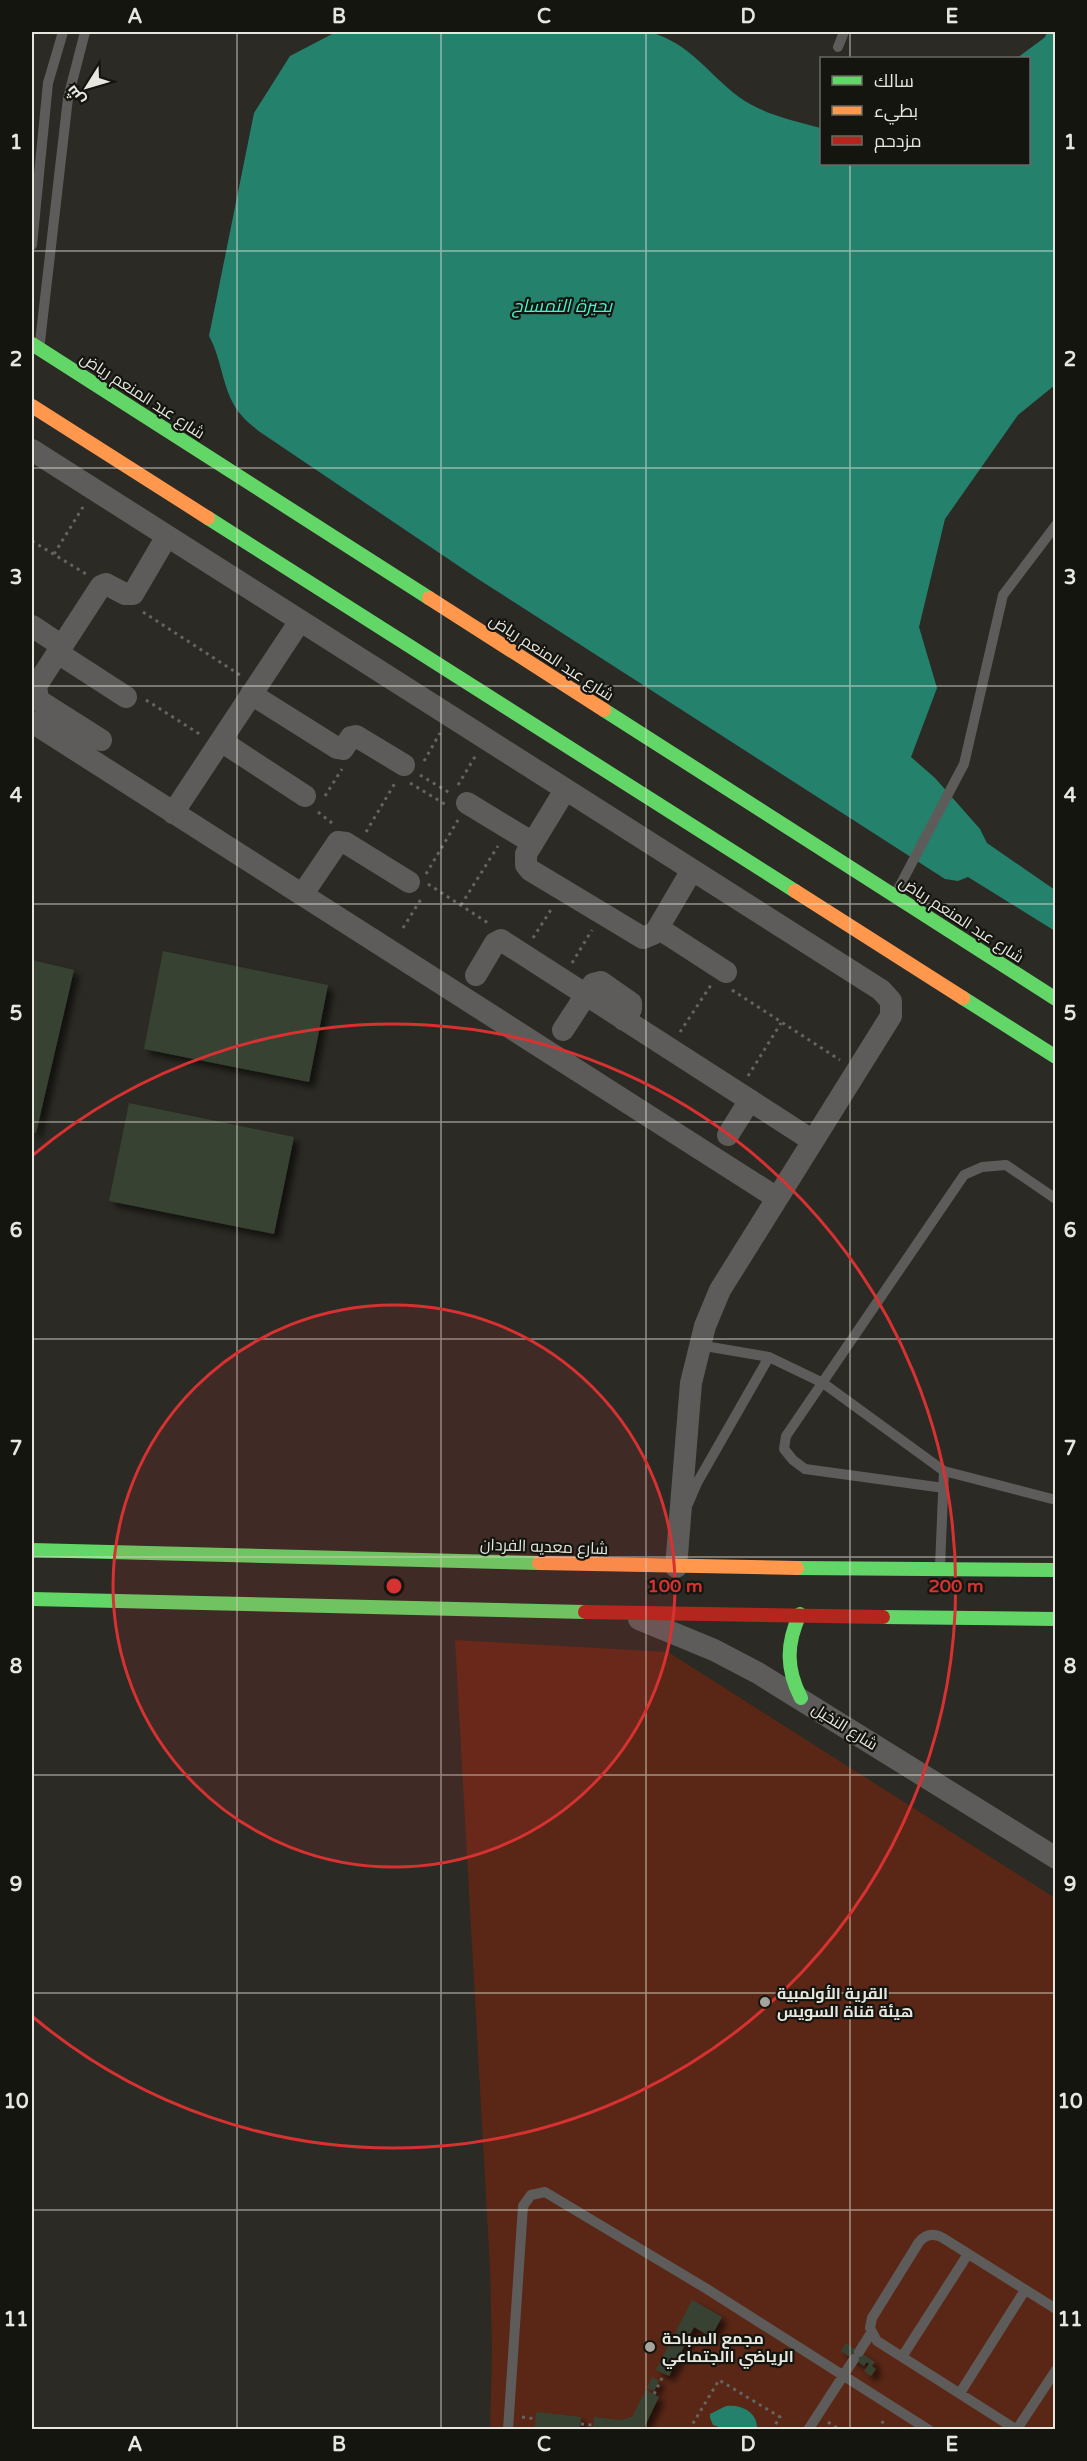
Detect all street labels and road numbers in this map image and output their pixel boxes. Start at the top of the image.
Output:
street label: شارع عبد المنعم رياض [76,348,209,444]
street label: شارع عبد المنعم رياض [485,610,618,706]
street label: شارع عبد المنعم رياض [895,872,1028,968]
street label: شارع معديه الفردان [479,1535,608,1560]
street label: شارع النخيل [807,1699,881,1756]

